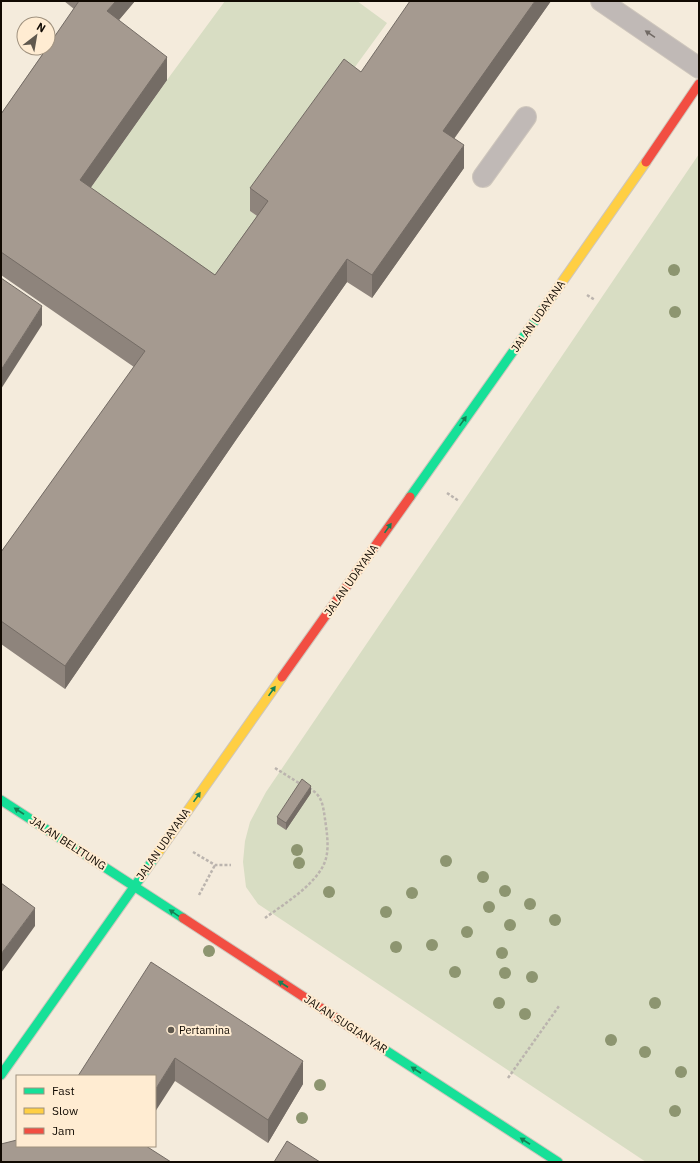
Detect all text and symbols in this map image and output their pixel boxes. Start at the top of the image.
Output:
north arrow [16,16,56,56]
text: N [34,19,48,35]
one-way arrow [644,30,655,38]
street label: JALAN UDAYANA [508,277,568,355]
one-way arrow [459,416,467,427]
one-way arrow [384,523,392,533]
street label: JALAN UDAYANA [321,541,381,619]
one-way arrow [268,686,276,696]
one-way arrow [193,792,201,802]
street label: JALAN UDAYANA [133,805,193,883]
one-way arrow [13,808,25,815]
street label: JALAN BELITUNG [27,813,109,873]
one-way arrow [169,909,180,917]
one-way arrow [278,980,289,988]
street label: JALAN SUGIANYAR [302,992,390,1056]
place label: Pertamina [179,1023,230,1037]
marker: Pertamina [166,1025,176,1035]
one-way arrow [411,1066,421,1074]
legend [16,1075,156,1147]
text: Fast [52,1083,75,1098]
text: Slow [52,1103,78,1118]
text: Jam [52,1123,75,1138]
one-way arrow [520,1137,530,1145]

